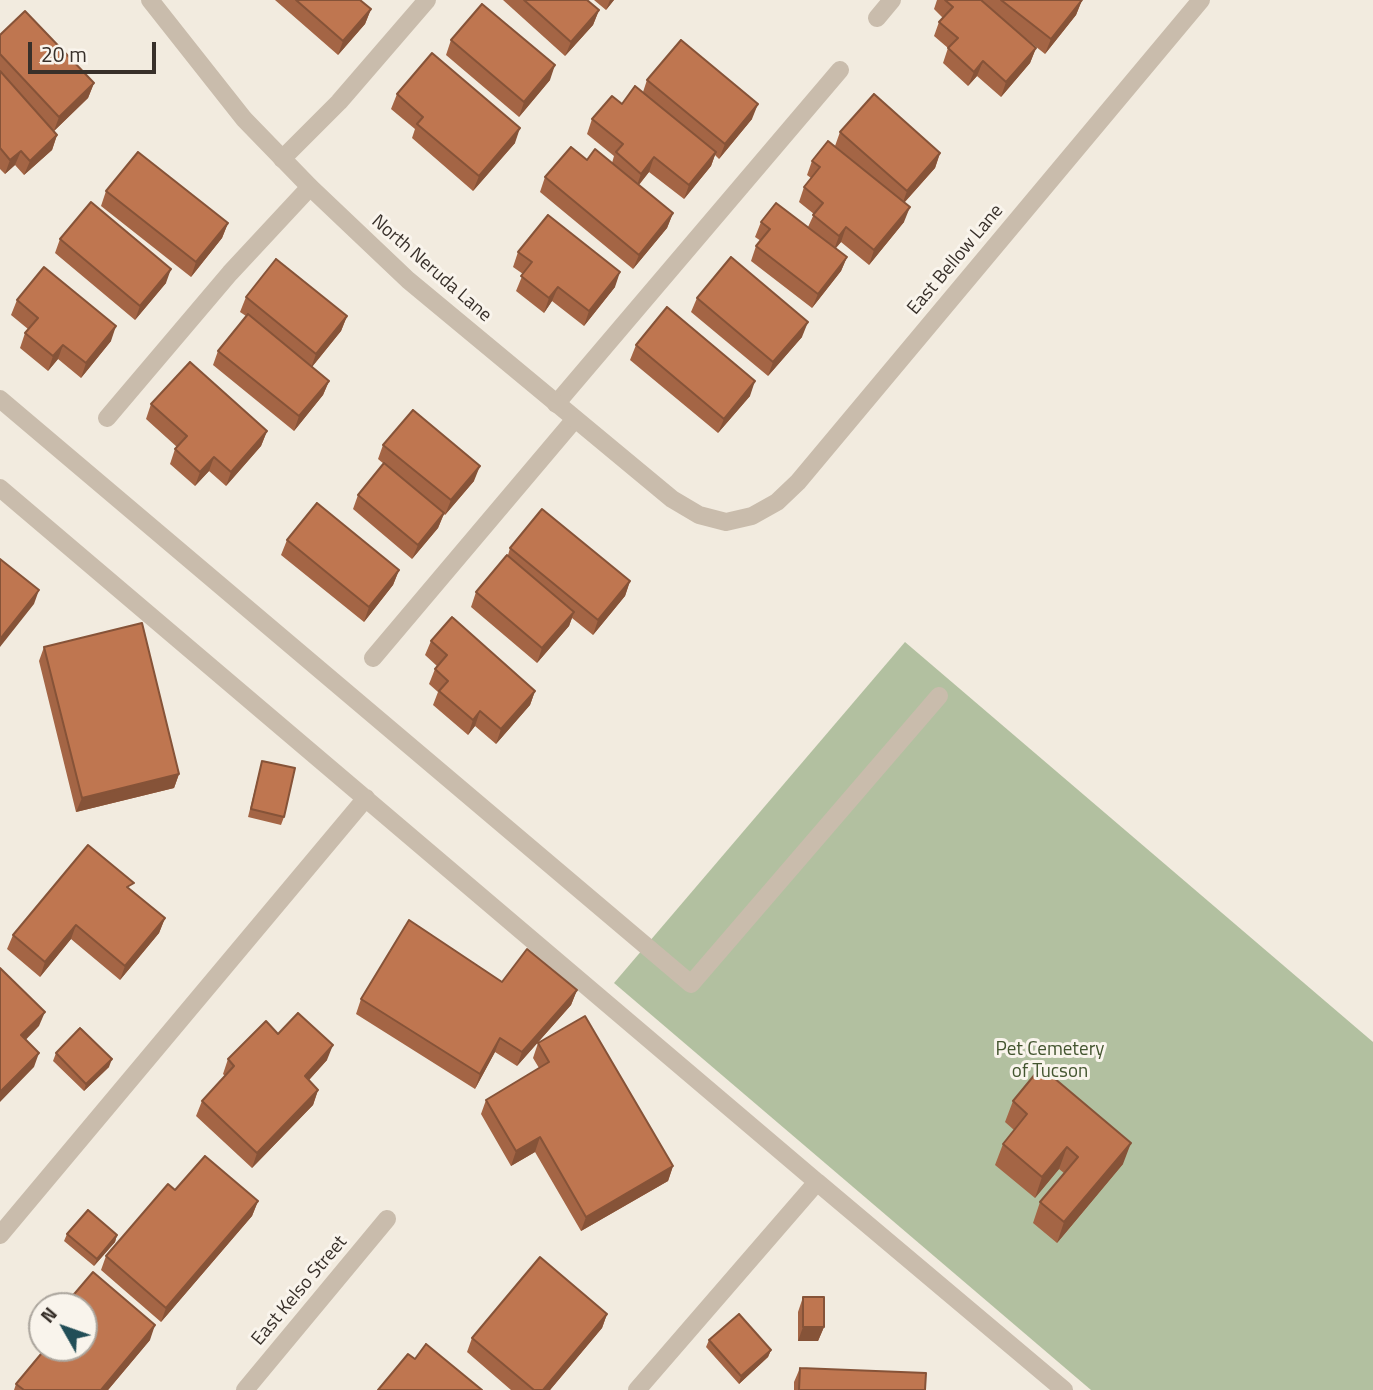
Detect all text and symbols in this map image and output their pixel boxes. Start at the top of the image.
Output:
scale bar [32,28,159,72]
text: 20 m [41,38,87,70]
street label: East Bellow Lane [903,200,1009,320]
street label: North Neruda Lane [366,211,496,327]
park label: Pet Cemetery of Tucson [996,1039,1104,1083]
street label: East Kelso Street [247,1231,353,1351]
north arrow [28,1292,98,1362]
text: N [33,1300,63,1329]

